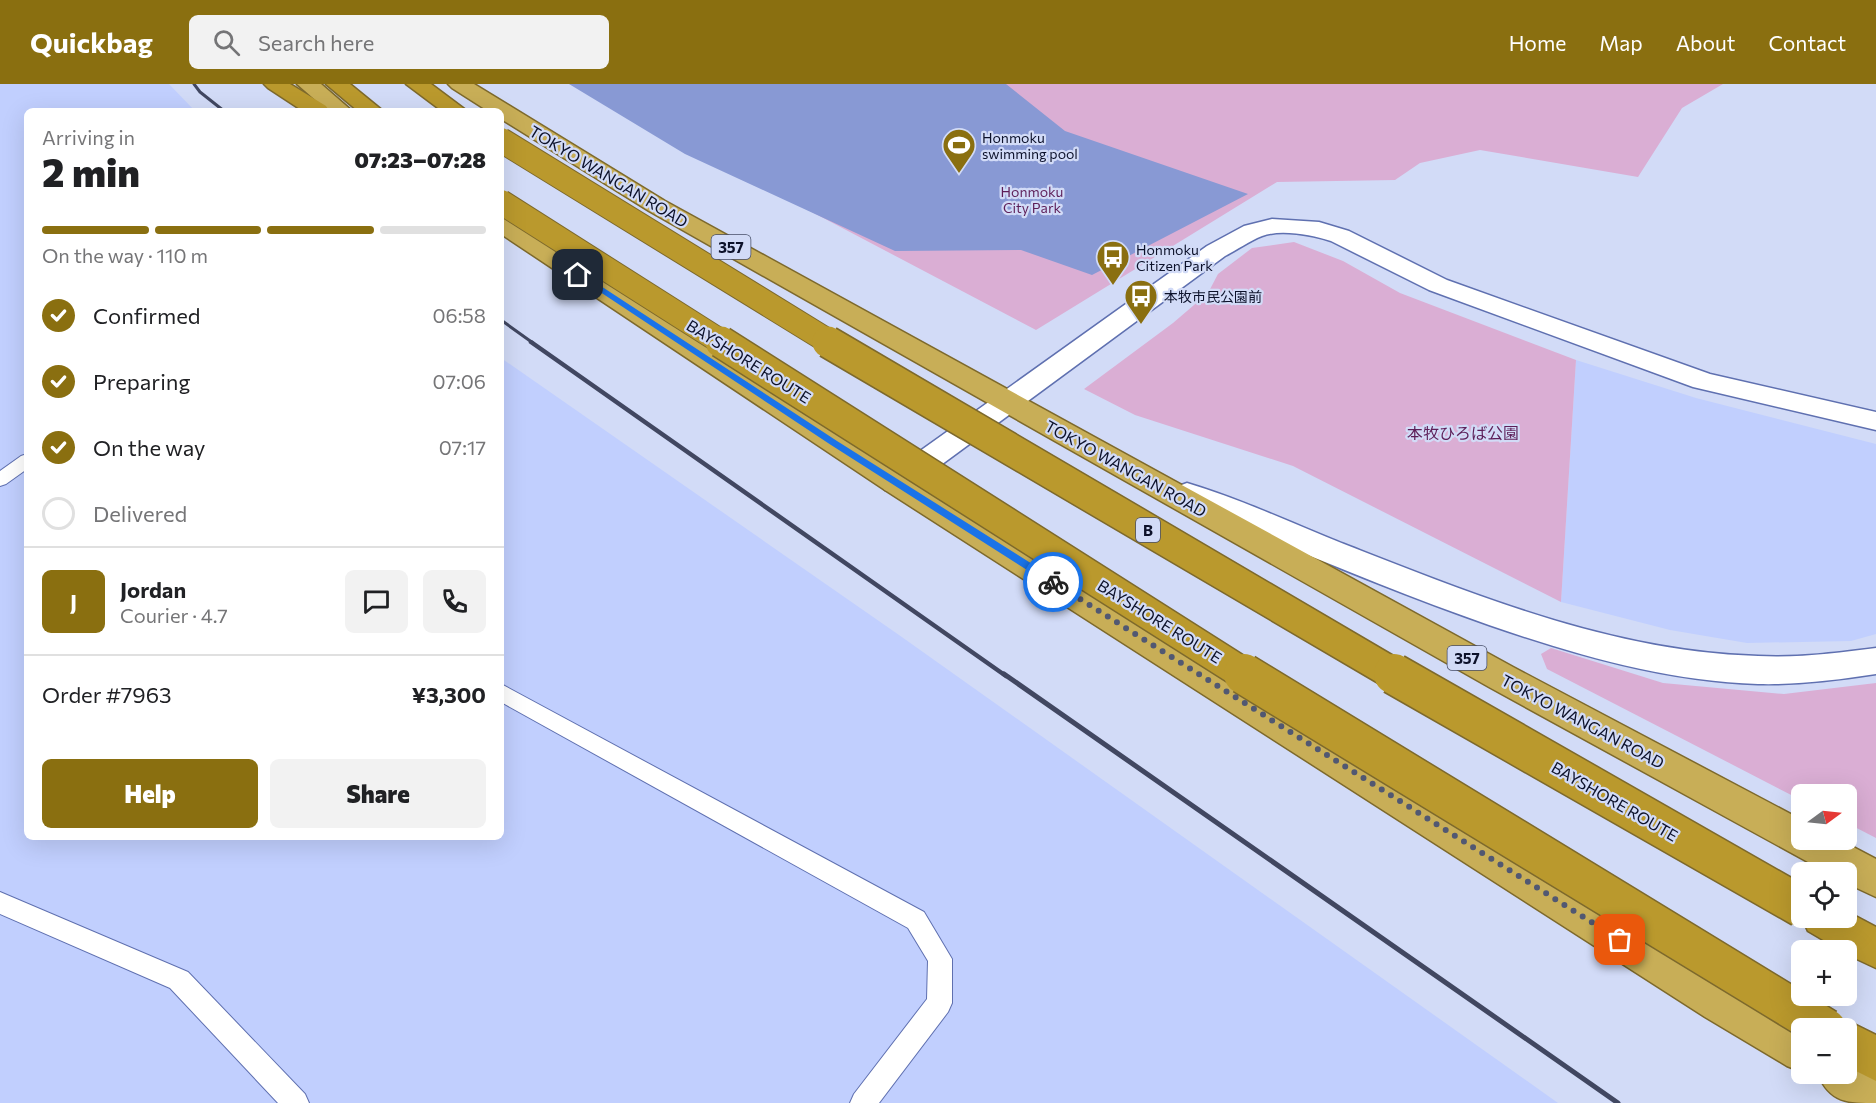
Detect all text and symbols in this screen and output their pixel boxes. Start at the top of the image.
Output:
search box [189,15,609,69]
text: Quickbag [30,25,153,59]
icon: search [210,26,243,59]
text: Search here [258,29,374,56]
text: Home [1509,30,1566,55]
text: Map [1599,30,1643,55]
text: About [1676,30,1735,55]
text: Contact [1768,30,1846,55]
street label: TOKYO WANGAN ROAD [526,121,692,231]
text: Arriving in [42,125,135,149]
sports icon: Honmoku swimming pool [941,127,977,174]
place label: Honmoku swimming pool [982,129,1078,162]
text: 07:23–07:28 [354,146,486,173]
text: 2 min [42,147,140,195]
park label: Honmoku City Park [1001,183,1063,216]
road number: 357 [712,235,750,259]
bus stop icon: Honmoku Citizen Park [1095,239,1131,286]
place label: Honmoku Citizen Park [1136,241,1213,274]
text: On the way · 110 m [42,243,208,267]
pin [552,249,603,300]
icon: home [561,258,594,291]
bus stop icon: 本牧市民公園前 [1123,278,1159,325]
place label: 本牧市民公園前 [1164,288,1262,305]
icon: check [42,299,75,332]
text: Confirmed [93,302,200,329]
text: 06:58 [432,303,486,327]
street label: BAYSHORE ROUTE [683,315,815,407]
icon: check [42,365,75,398]
text: Preparing [93,368,190,395]
text: 07:06 [433,369,486,393]
street label: TOKYO WANGAN ROAD [1042,416,1210,520]
park label: 本牧ひろば公園 [1407,423,1519,442]
icon: check [42,431,75,464]
text: On the way [93,434,205,461]
text: 07:17 [439,435,486,459]
text: Delivered [93,500,187,527]
road number: B [1136,518,1160,542]
courier [1023,552,1083,612]
icon: bike [1037,566,1070,599]
button: chat [345,570,408,633]
button: phone [423,570,486,633]
street label: BAYSHORE ROUTE [1094,575,1226,667]
text: Jordan [120,576,186,603]
text: J [70,588,77,615]
text: Courier · 4.7 [120,603,228,627]
road number: 357 [1448,646,1486,670]
street label: TOKYO WANGAN ROAD [1498,670,1668,772]
text: Order #7963 [42,681,171,708]
text: ¥3,300 [412,681,486,708]
street label: BAYSHORE ROUTE [1548,757,1682,845]
button: Help [42,759,258,828]
button: Share [270,759,486,828]
north arrow [1791,784,1857,850]
map controls [1791,784,1857,1084]
button: locate [1791,862,1857,928]
pin [1594,914,1645,965]
icon: bag [1603,923,1636,956]
button: + [1791,940,1857,1006]
button: − [1791,1018,1857,1084]

